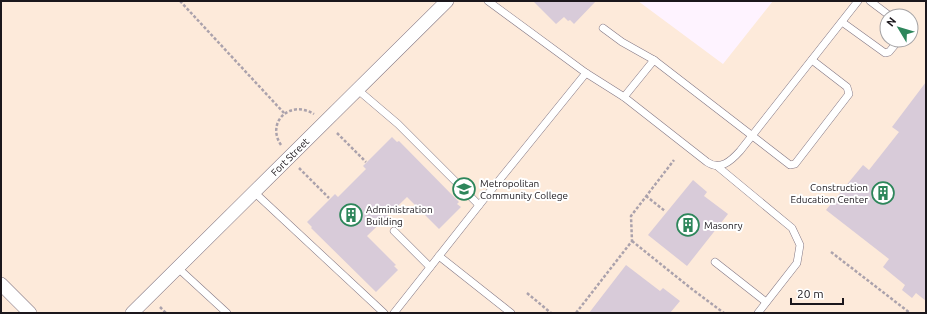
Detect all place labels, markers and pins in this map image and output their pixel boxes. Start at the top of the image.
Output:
school or university icon: Metropolitan Community College [451,176,477,202]
place label: Metropolitan Community College [480,178,568,201]
building icon: Construction Education Center [870,180,896,206]
place label: Construction Education Center [790,182,868,205]
building icon: Administration Building [338,202,364,228]
place label: Administration Building [366,204,433,227]
building icon: Masonry [675,212,701,238]
place label: Masonry [704,220,743,231]

